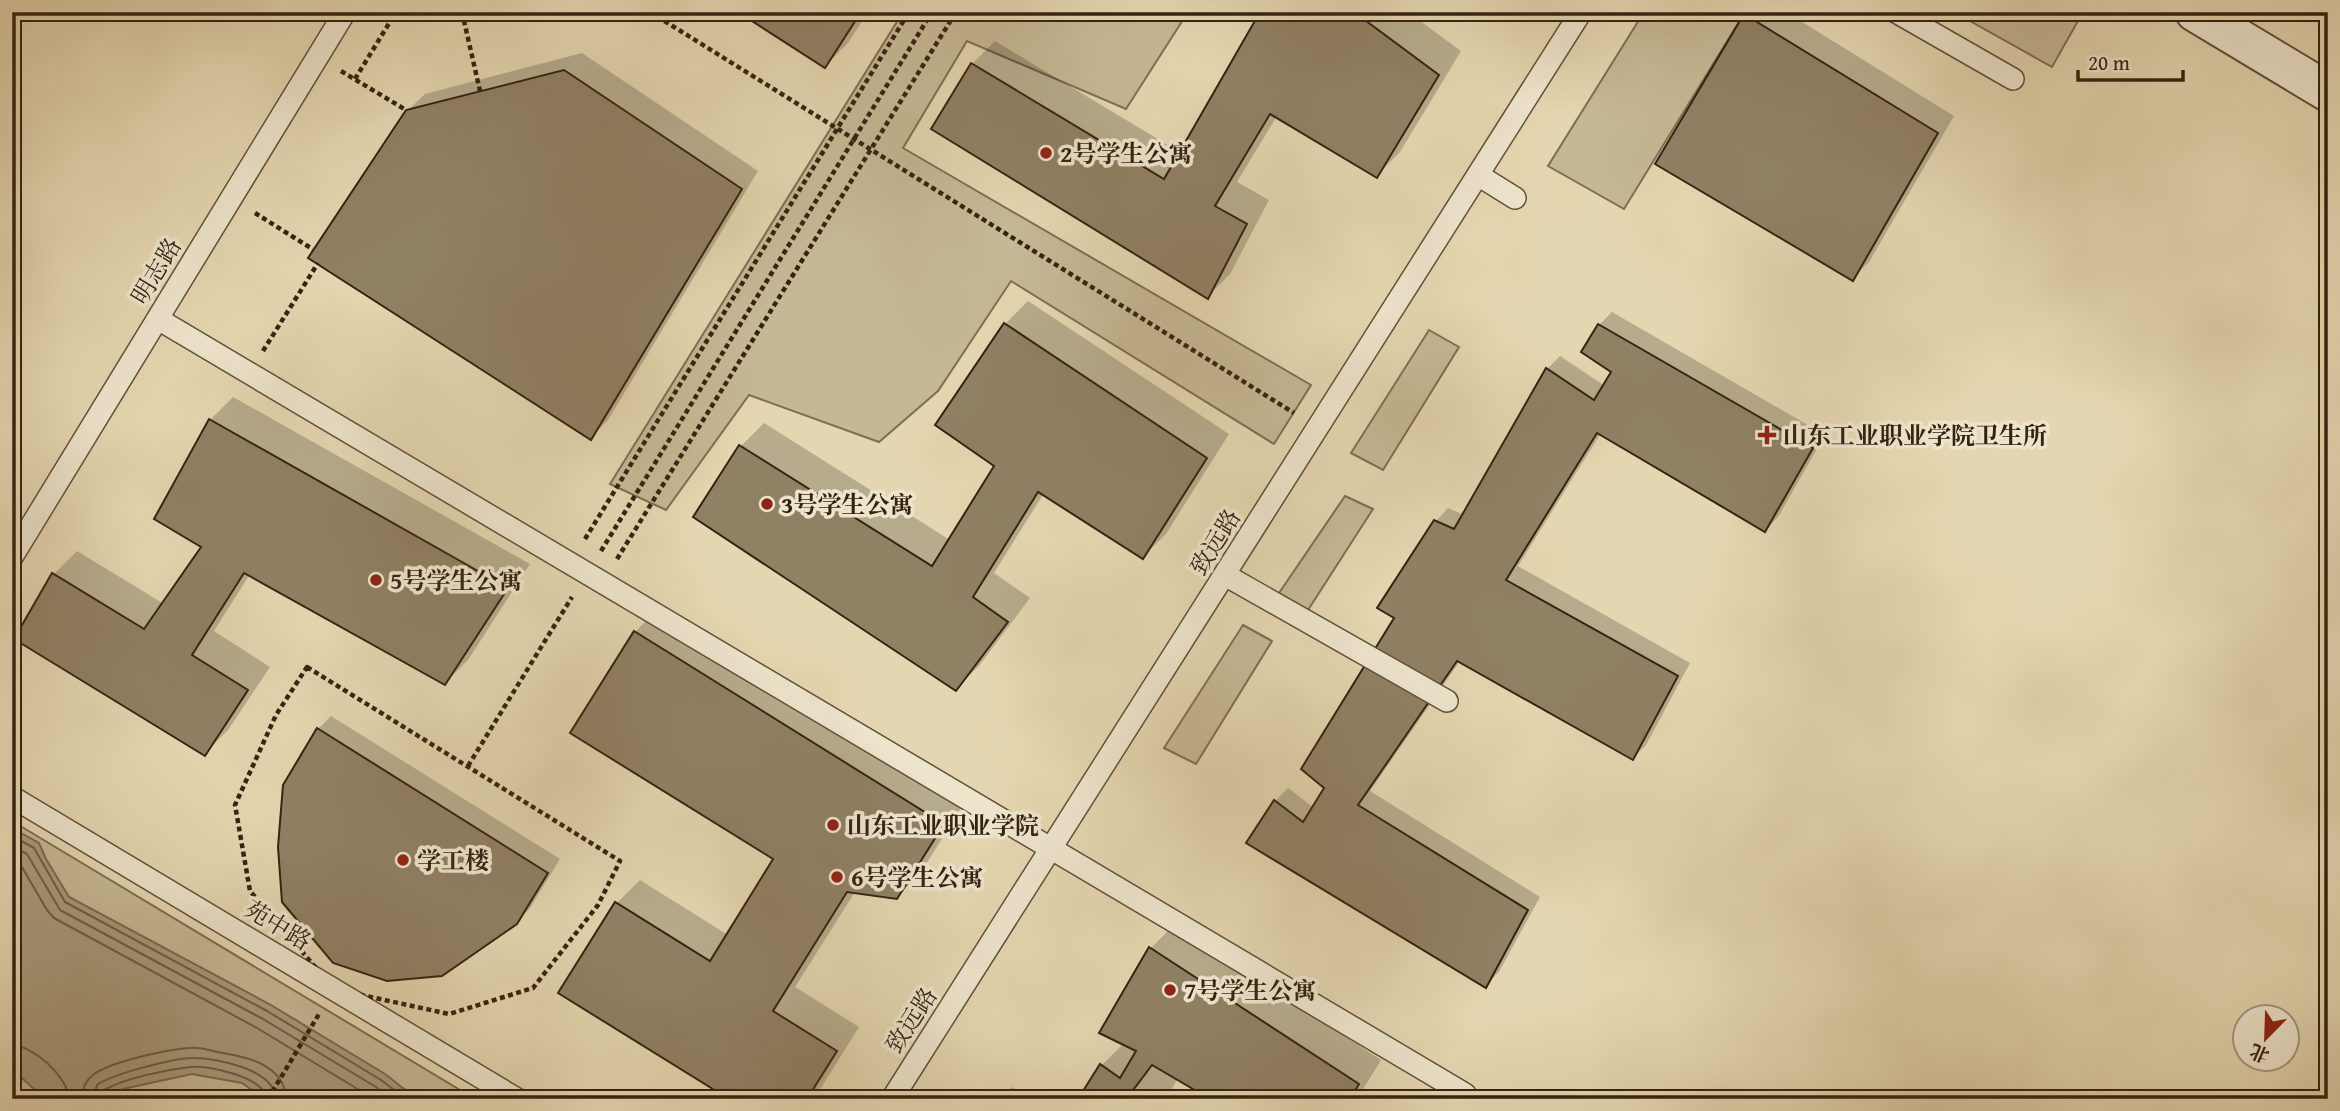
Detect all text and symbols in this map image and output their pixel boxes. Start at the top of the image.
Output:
scale bar [2078,38,2182,82]
text: 20 m [2088,47,2130,78]
place label: 2号学生公寓 [1060,136,1192,171]
marker: 2号学生公寓 [1038,145,1054,161]
street label: 明志路 [122,231,190,311]
place label: 山东工业职业学院卫生所 [1783,418,2047,453]
marker: 山东工业职业学院卫生所 [1757,425,1777,445]
place label: 3号学生公寓 [781,487,913,522]
marker: 3号学生公寓 [759,496,775,512]
street label: 致远路 [1181,502,1249,582]
place label: 5号学生公寓 [390,563,522,598]
marker: 5号学生公寓 [368,572,384,588]
place label: 山东工业职业学院 [847,808,1039,843]
marker: 山东工业职业学院 [825,817,841,833]
place label: 学工楼 [417,843,489,878]
marker: 学工楼 [395,852,411,868]
place label: 6号学生公寓 [851,860,983,895]
marker: 6号学生公寓 [829,869,845,885]
street label: 苑中路 [238,891,318,959]
place label: 7号学生公寓 [1184,973,1316,1008]
street label: 致远路 [877,980,945,1060]
marker: 7号学生公寓 [1162,982,1178,998]
north arrow [2232,1002,2302,1072]
text: 北 [2245,1037,2274,1070]

